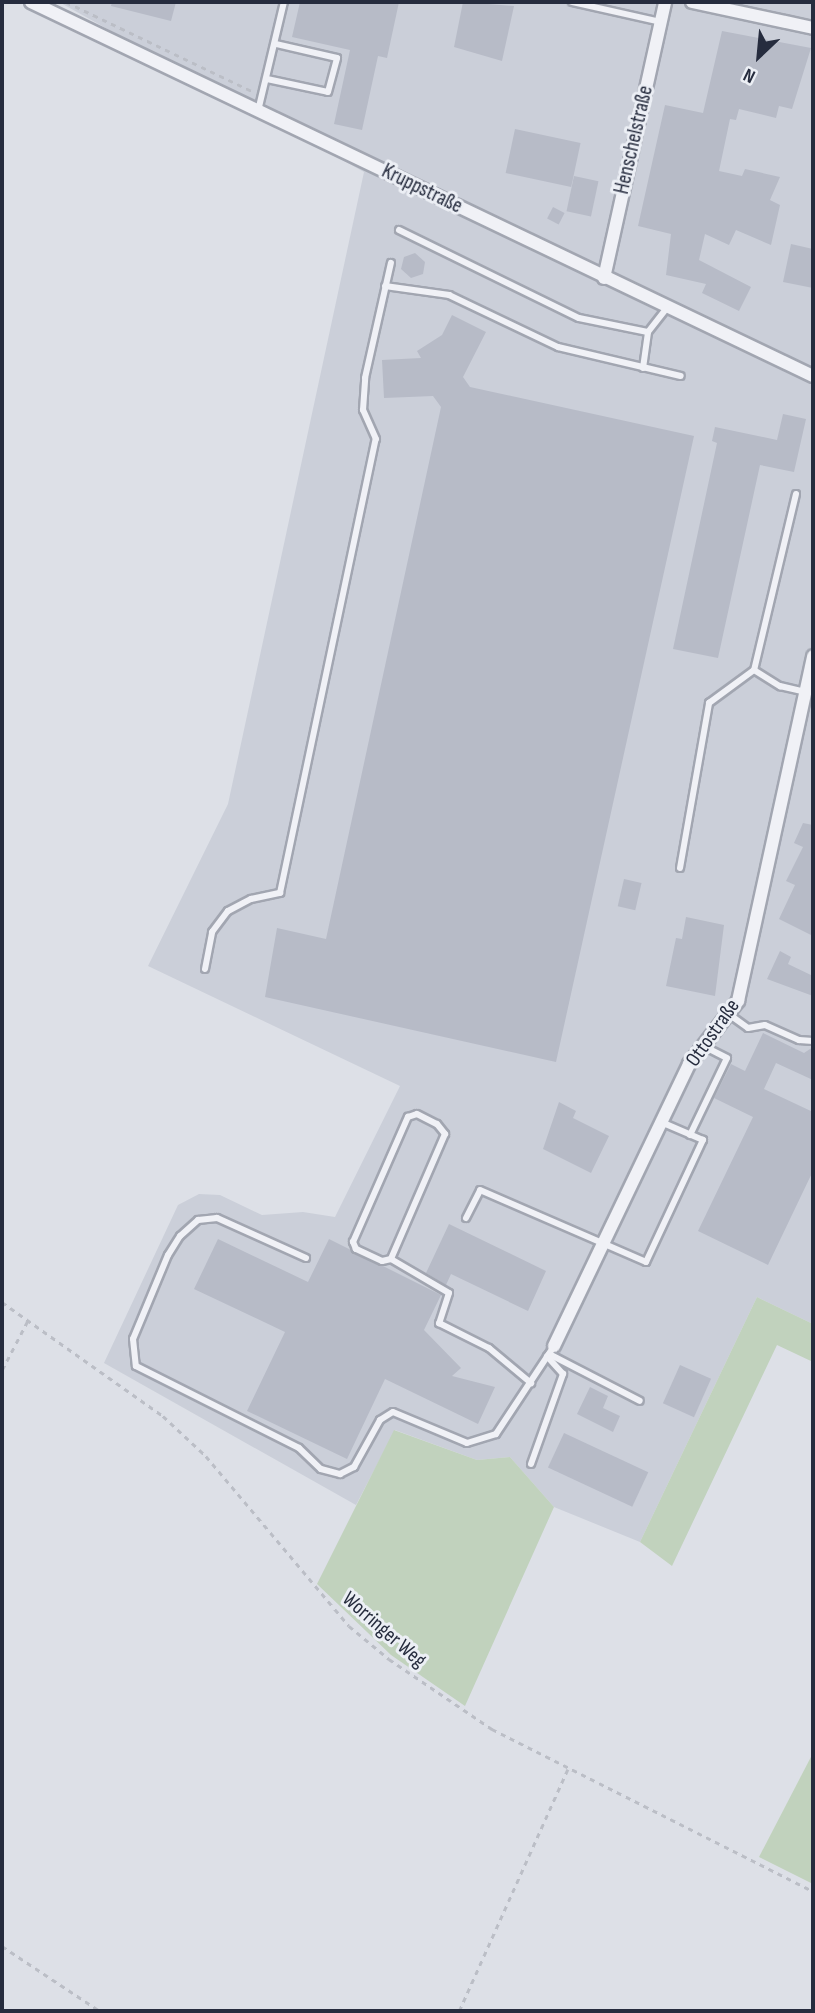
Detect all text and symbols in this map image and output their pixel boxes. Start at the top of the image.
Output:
north arrow [724,21,794,91]
text: N [740,63,759,88]
street label: Henschelstraße [609,83,659,197]
street label: Kruppstraße [378,159,466,219]
street label: Ottostraße [681,994,745,1072]
street label: Worringer Weg [337,1587,431,1673]

